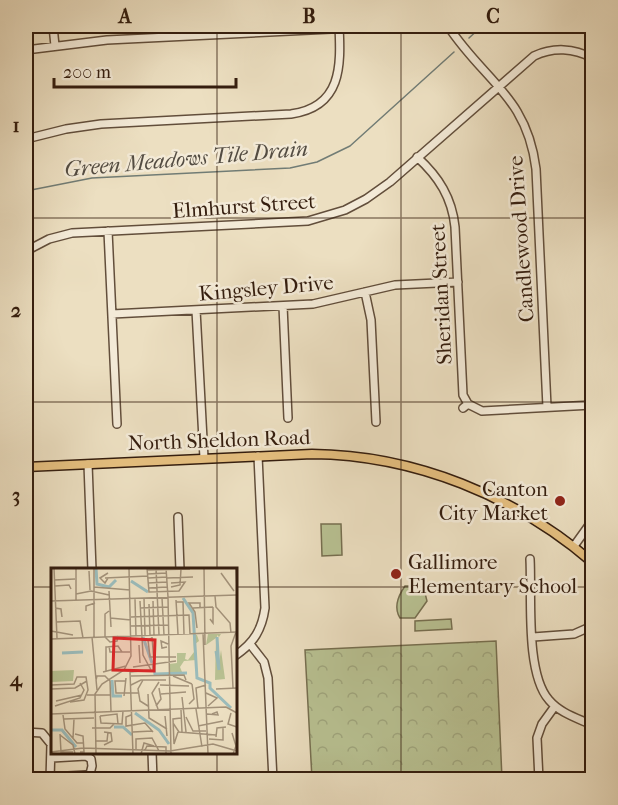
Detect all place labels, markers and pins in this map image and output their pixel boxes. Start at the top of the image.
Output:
place label: Canton City Market [439,477,549,525]
marker: Canton City Market [553,494,567,508]
place label: Gallimore Elementary School [408,550,577,598]
marker: Gallimore Elementary School [389,567,403,581]

